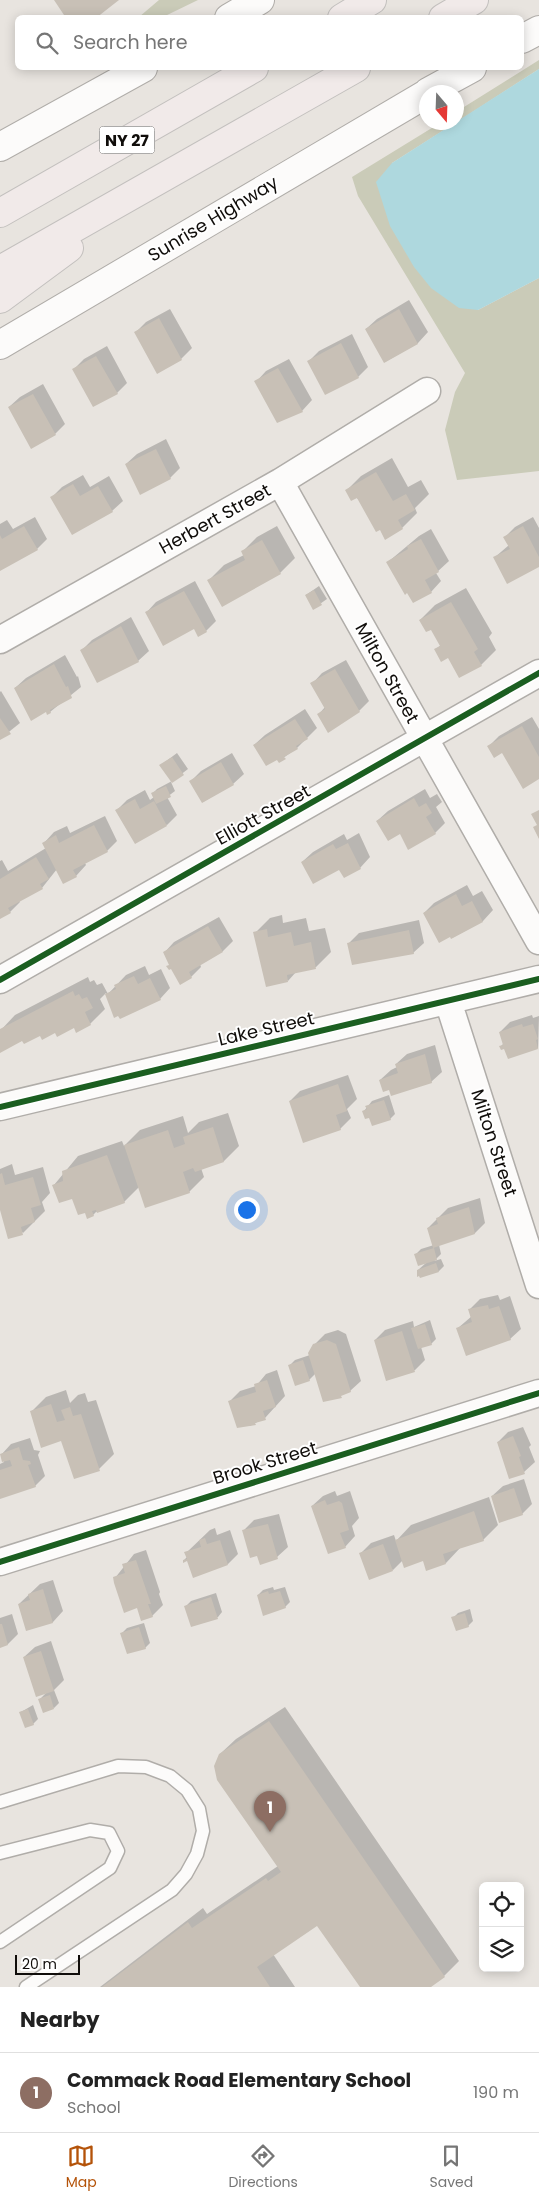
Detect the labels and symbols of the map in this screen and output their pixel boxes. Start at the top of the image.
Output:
north arrow [419,85,464,130]
road number: NY 27 [100,126,154,154]
street label: Sunrise Highway [143,170,283,267]
street label: Herbert Street [154,477,275,560]
street label: Milton Street [349,618,425,728]
street label: Elliott Street [211,778,315,851]
street label: Lake Street [215,1005,316,1052]
street label: Milton Street [465,1086,524,1200]
your location [234,1197,260,1223]
street label: Brook Street [210,1435,320,1490]
pin: 1 [254,1791,286,1832]
scale bar [15,1952,80,1975]

